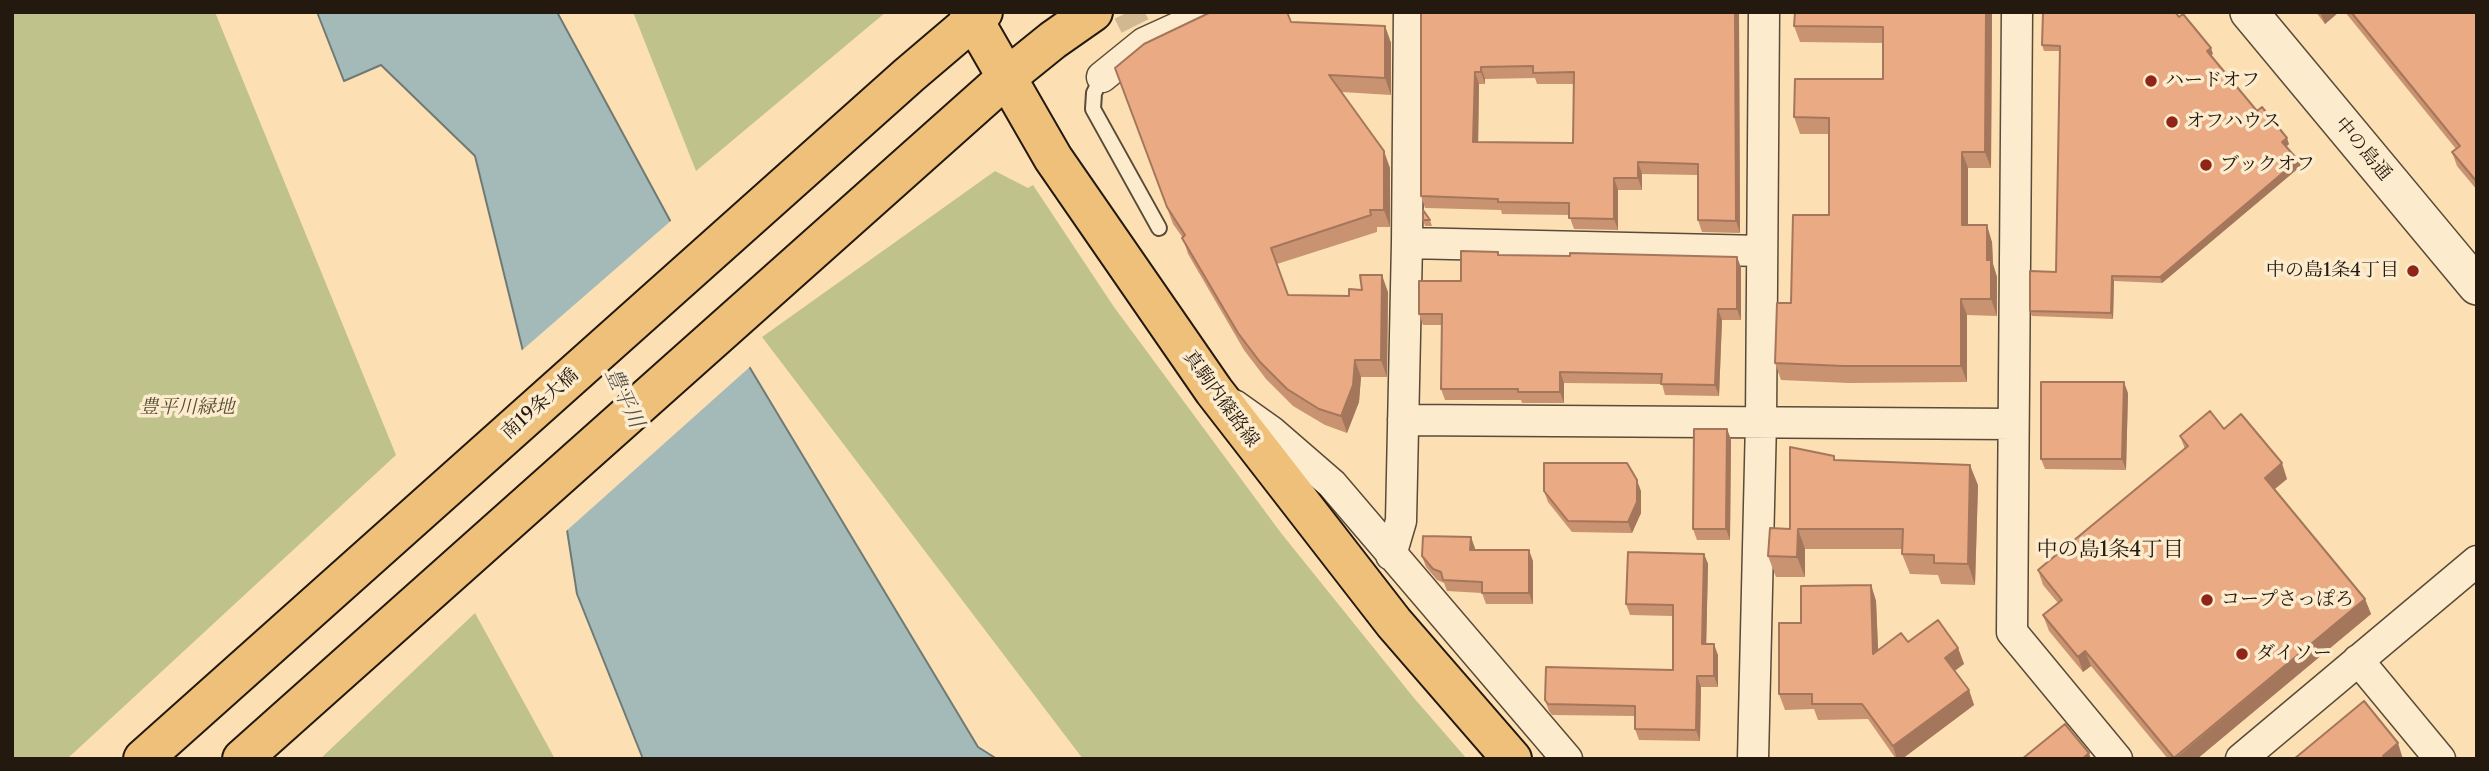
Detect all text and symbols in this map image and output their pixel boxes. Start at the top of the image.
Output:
place label: ハードオフ [2165,70,2260,92]
marker: ハードオフ [2143,73,2159,89]
place label: オフハウス [2186,111,2281,133]
street label: 中の島通 [2330,113,2396,185]
marker: オフハウス [2164,114,2180,130]
place label: ブックオフ [2220,154,2315,176]
marker: ブックオフ [2198,157,2214,173]
place label: 中の島1条4丁目 [2266,260,2399,282]
marker: 中の島1条4丁目 [2405,263,2421,279]
street label: 真駒内篠路線 [1178,346,1264,452]
street label: 南19条大橋 [497,364,583,444]
water label: 豊平川 [599,364,649,432]
park label: 豊平川緑地 [140,397,234,419]
district label: 中の島1条4丁目 [2037,537,2183,563]
place label: コープさっぽろ [2221,589,2354,611]
marker: コープさっぽろ [2199,592,2215,608]
place label: ダイソー [2256,643,2332,665]
marker: ダイソー [2234,646,2250,662]

